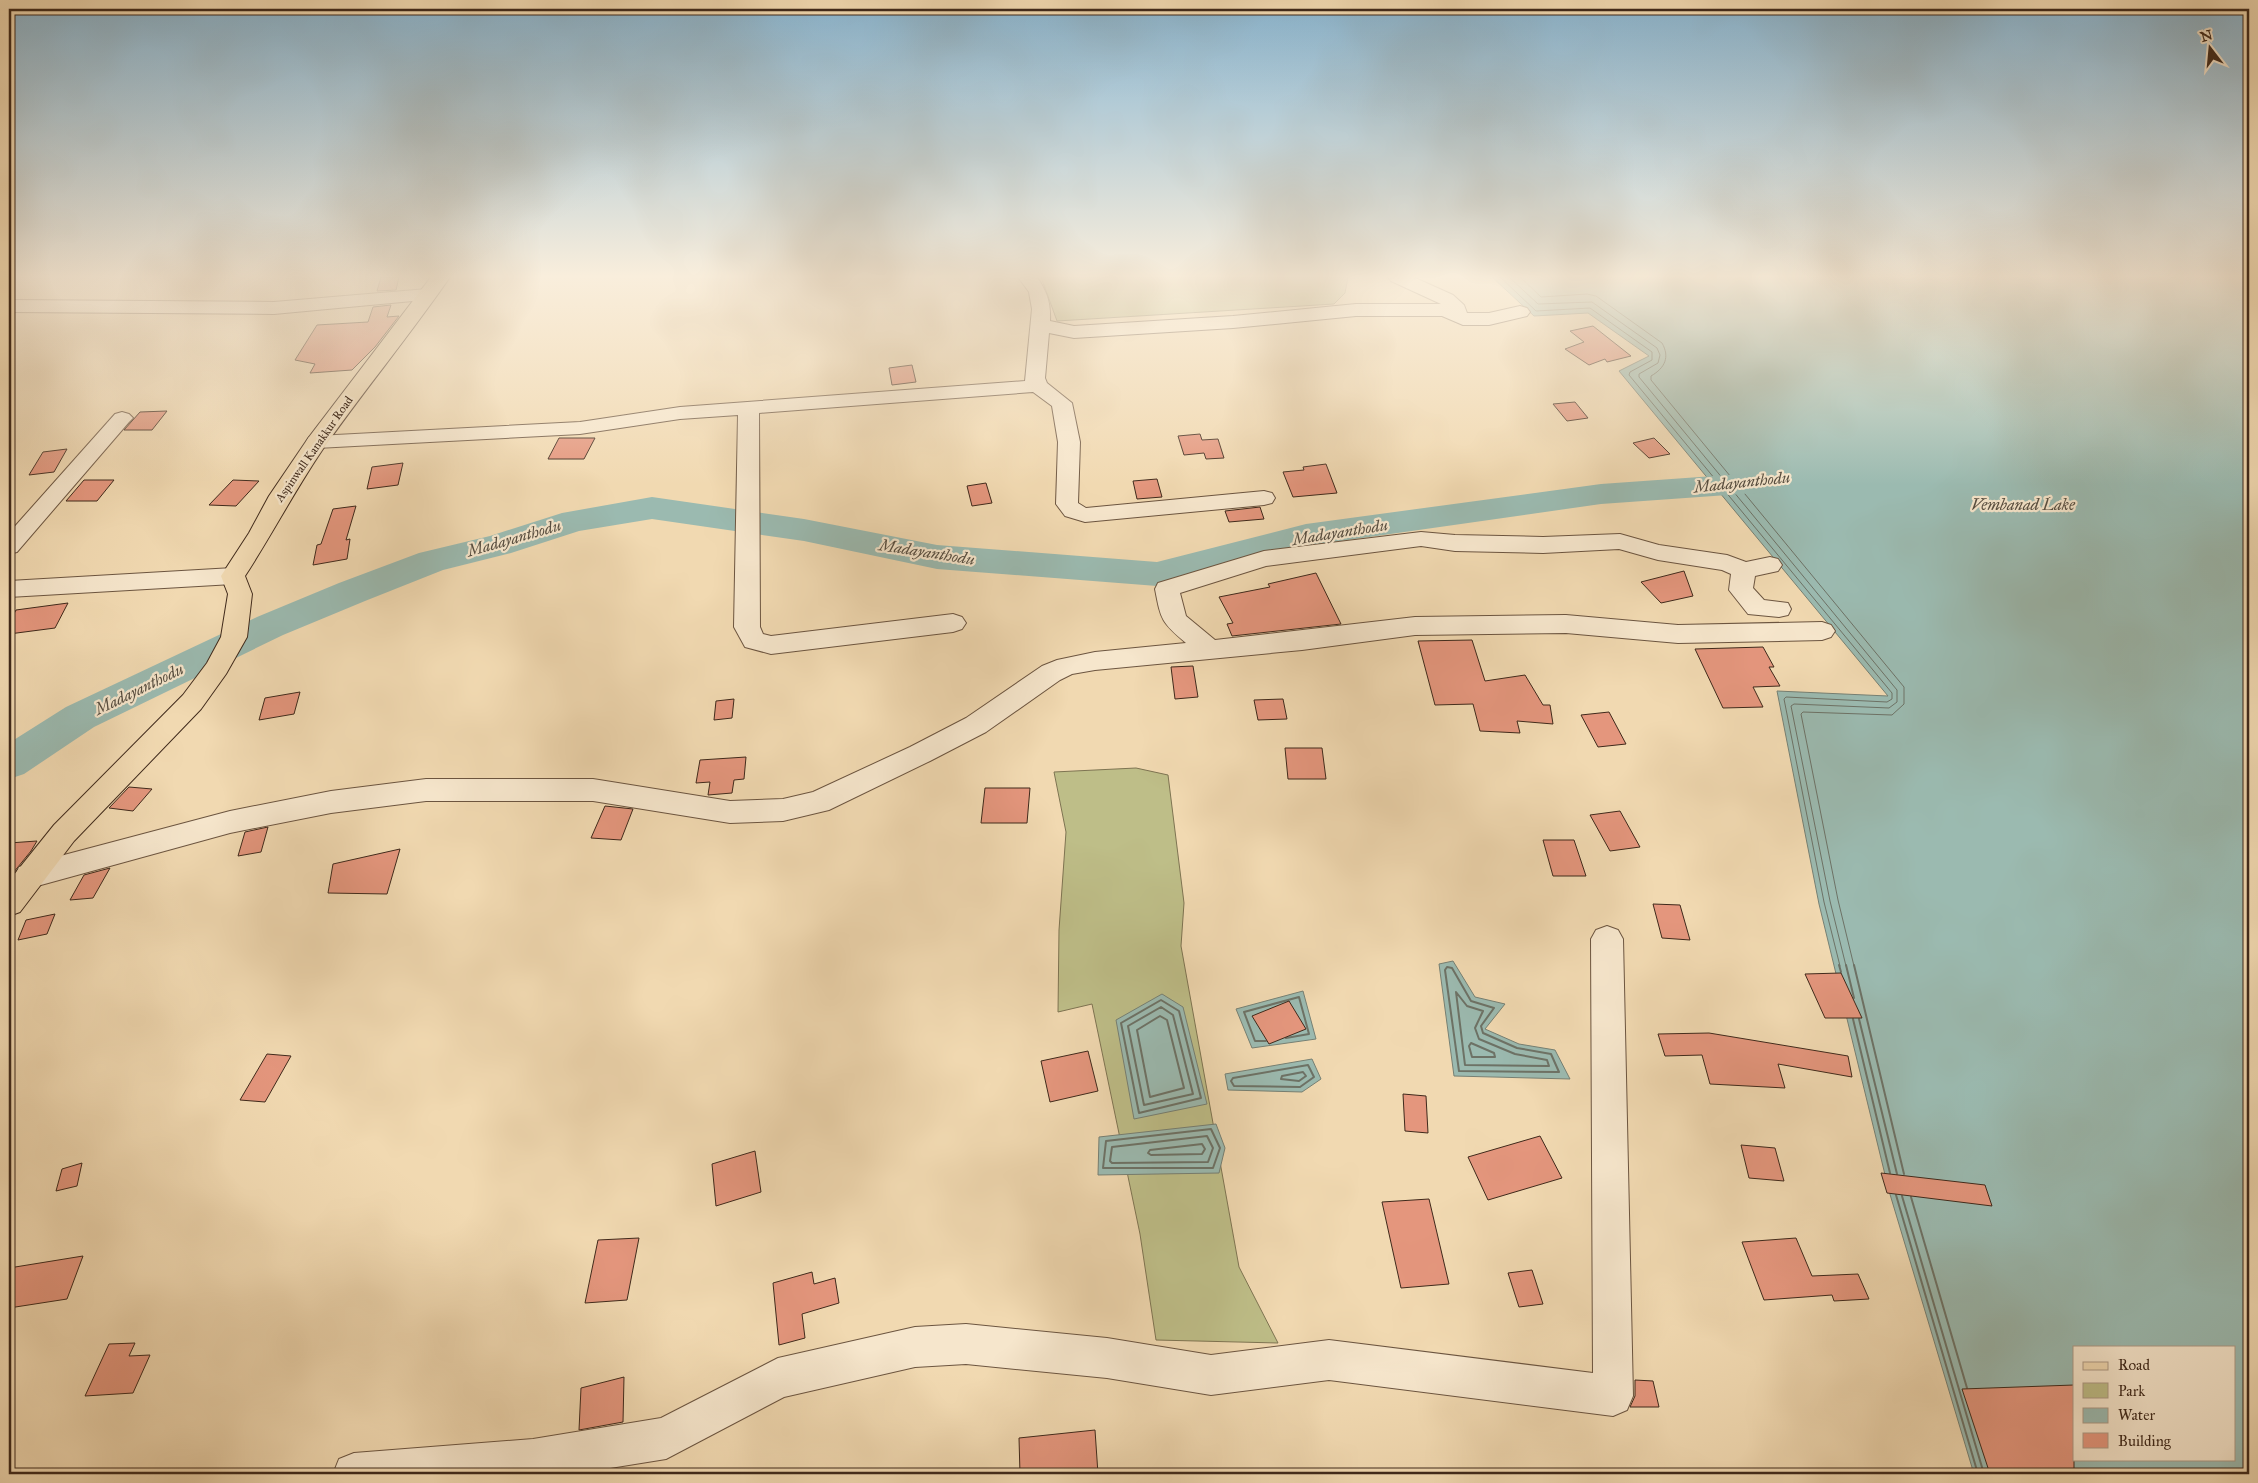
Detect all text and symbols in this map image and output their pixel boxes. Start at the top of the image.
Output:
north arrow [2186,22,2236,72]
text: N [2199,26,2215,46]
street label: Aspinwall Kanakkur Road [272,394,356,505]
water label: Madayanthodu [1691,468,1791,497]
water label: Vembanad Lake [1971,495,2076,514]
water label: Madayanthodu [1289,515,1389,549]
water label: Madayanthodu [463,516,563,561]
water label: Madayanthodu [876,535,976,569]
water label: Madayanthodu [90,659,187,720]
legend [2073,1346,2236,1460]
text: Road [2118,1356,2150,1374]
text: Park [2118,1382,2145,1400]
text: Water [2118,1406,2155,1424]
text: Building [2118,1432,2172,1450]

